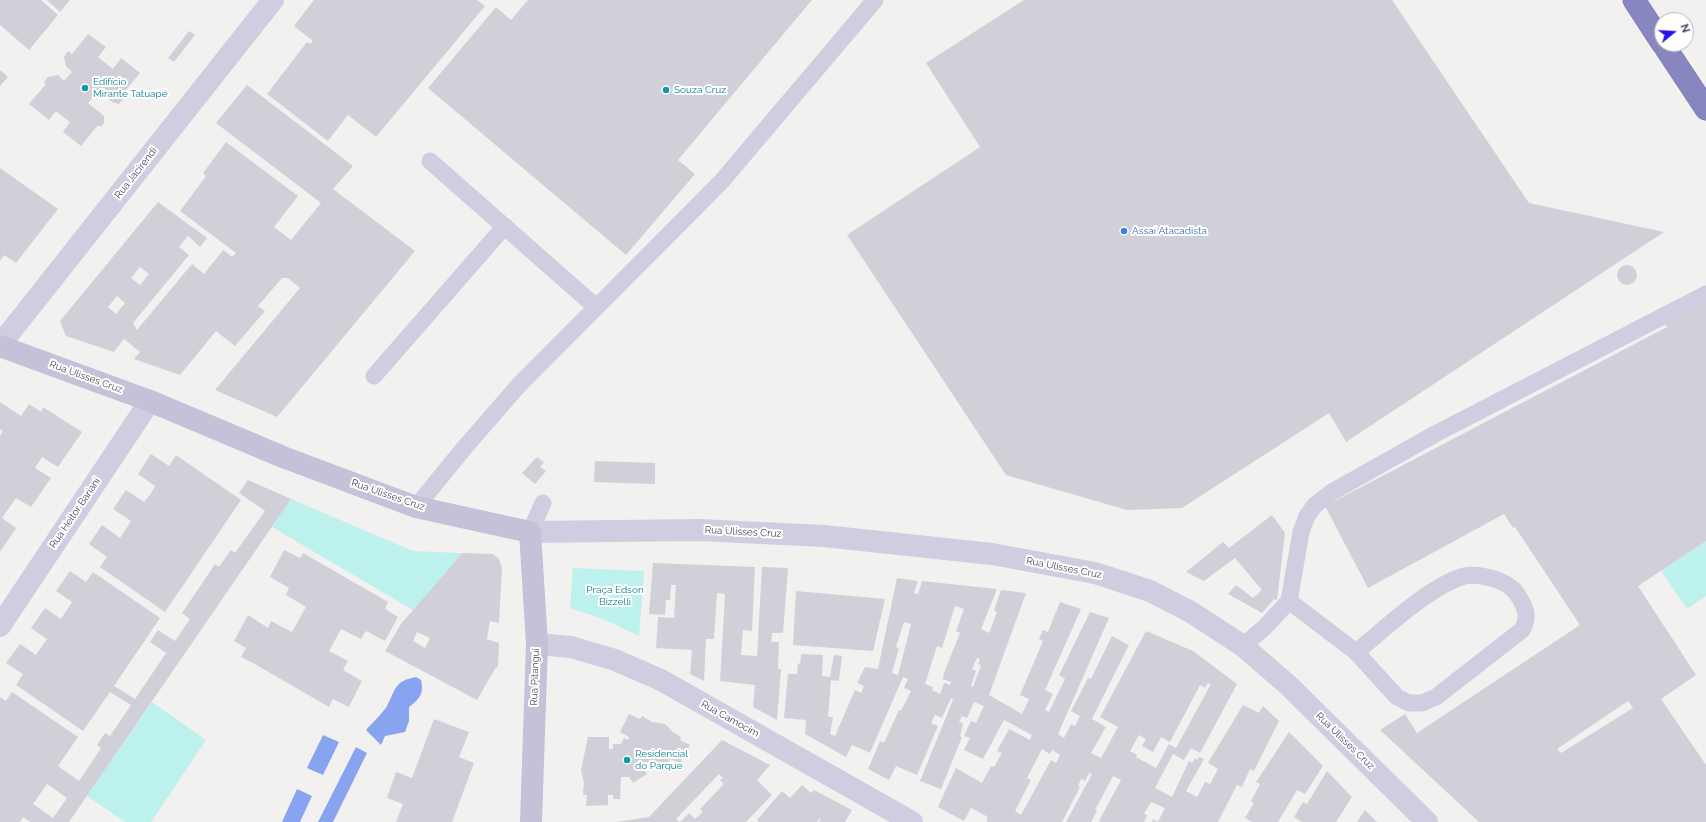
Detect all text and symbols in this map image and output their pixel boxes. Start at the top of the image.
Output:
north arrow [1654,12,1694,52]
text: N [1677,22,1692,34]
place label: Edifício Mirante Tatuapé [93,76,168,100]
marker: Edifício Mirante Tatuapé [80,83,90,93]
place label: Souza Cruz [674,84,726,96]
marker: Souza Cruz [661,85,671,95]
street label: Rua Jacirendi [112,145,160,201]
place label: Assaí Atacadista [1132,225,1207,237]
marker: Assaí Atacadista [1119,226,1129,236]
street label: Rua Ulisses Cruz [48,358,124,396]
street label: Rua Heitor Bariani [47,476,103,550]
street label: Rua Ulisses Cruz [350,477,426,513]
street label: Rua Ulisses Cruz [704,524,782,540]
street label: Rua Ulisses Cruz [1025,555,1103,581]
park label: Praça Edson Bizzelli [586,584,644,608]
street label: Rua Pitangui [528,648,542,706]
street label: Rua Camocim [699,698,761,740]
street label: Rua Ulisses Cruz [1313,710,1377,772]
place label: Residencial do Parque [635,748,688,772]
marker: Residencial do Parque [622,755,632,765]

